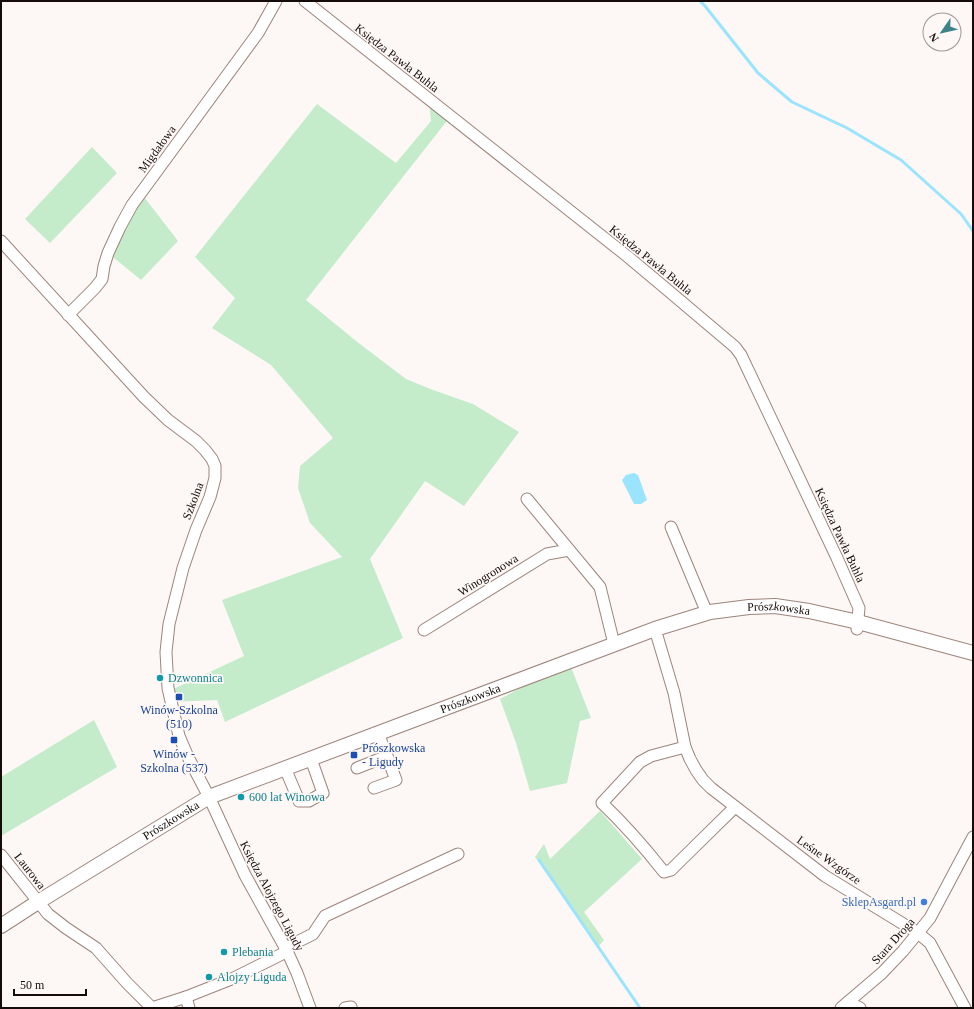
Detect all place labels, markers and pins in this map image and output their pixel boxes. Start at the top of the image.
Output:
place label: Dzwonnica [168,671,223,685]
marker: Dzwonnica [155,673,165,683]
marker: Winów-Szkolna (510) [174,692,184,702]
place label: Winów-Szkolna (510) [140,703,218,731]
marker: Winów - Szkolna (537) [169,735,179,745]
place label: Prószkowska - Ligudy [362,741,426,769]
place label: Winów - Szkolna (537) [140,747,208,775]
marker: Prószkowska - Ligudy [349,750,359,760]
place label: 600 lat Winowa [249,790,326,804]
marker: 600 lat Winowa [236,792,246,802]
place label: SklepAsgard.pl [842,895,917,909]
marker: SklepAsgard.pl [919,897,929,907]
place label: Plebania [232,945,274,959]
marker: Plebania [219,947,229,957]
place label: Alojzy Liguda [217,970,287,984]
marker: Alojzy Liguda [204,972,214,982]

